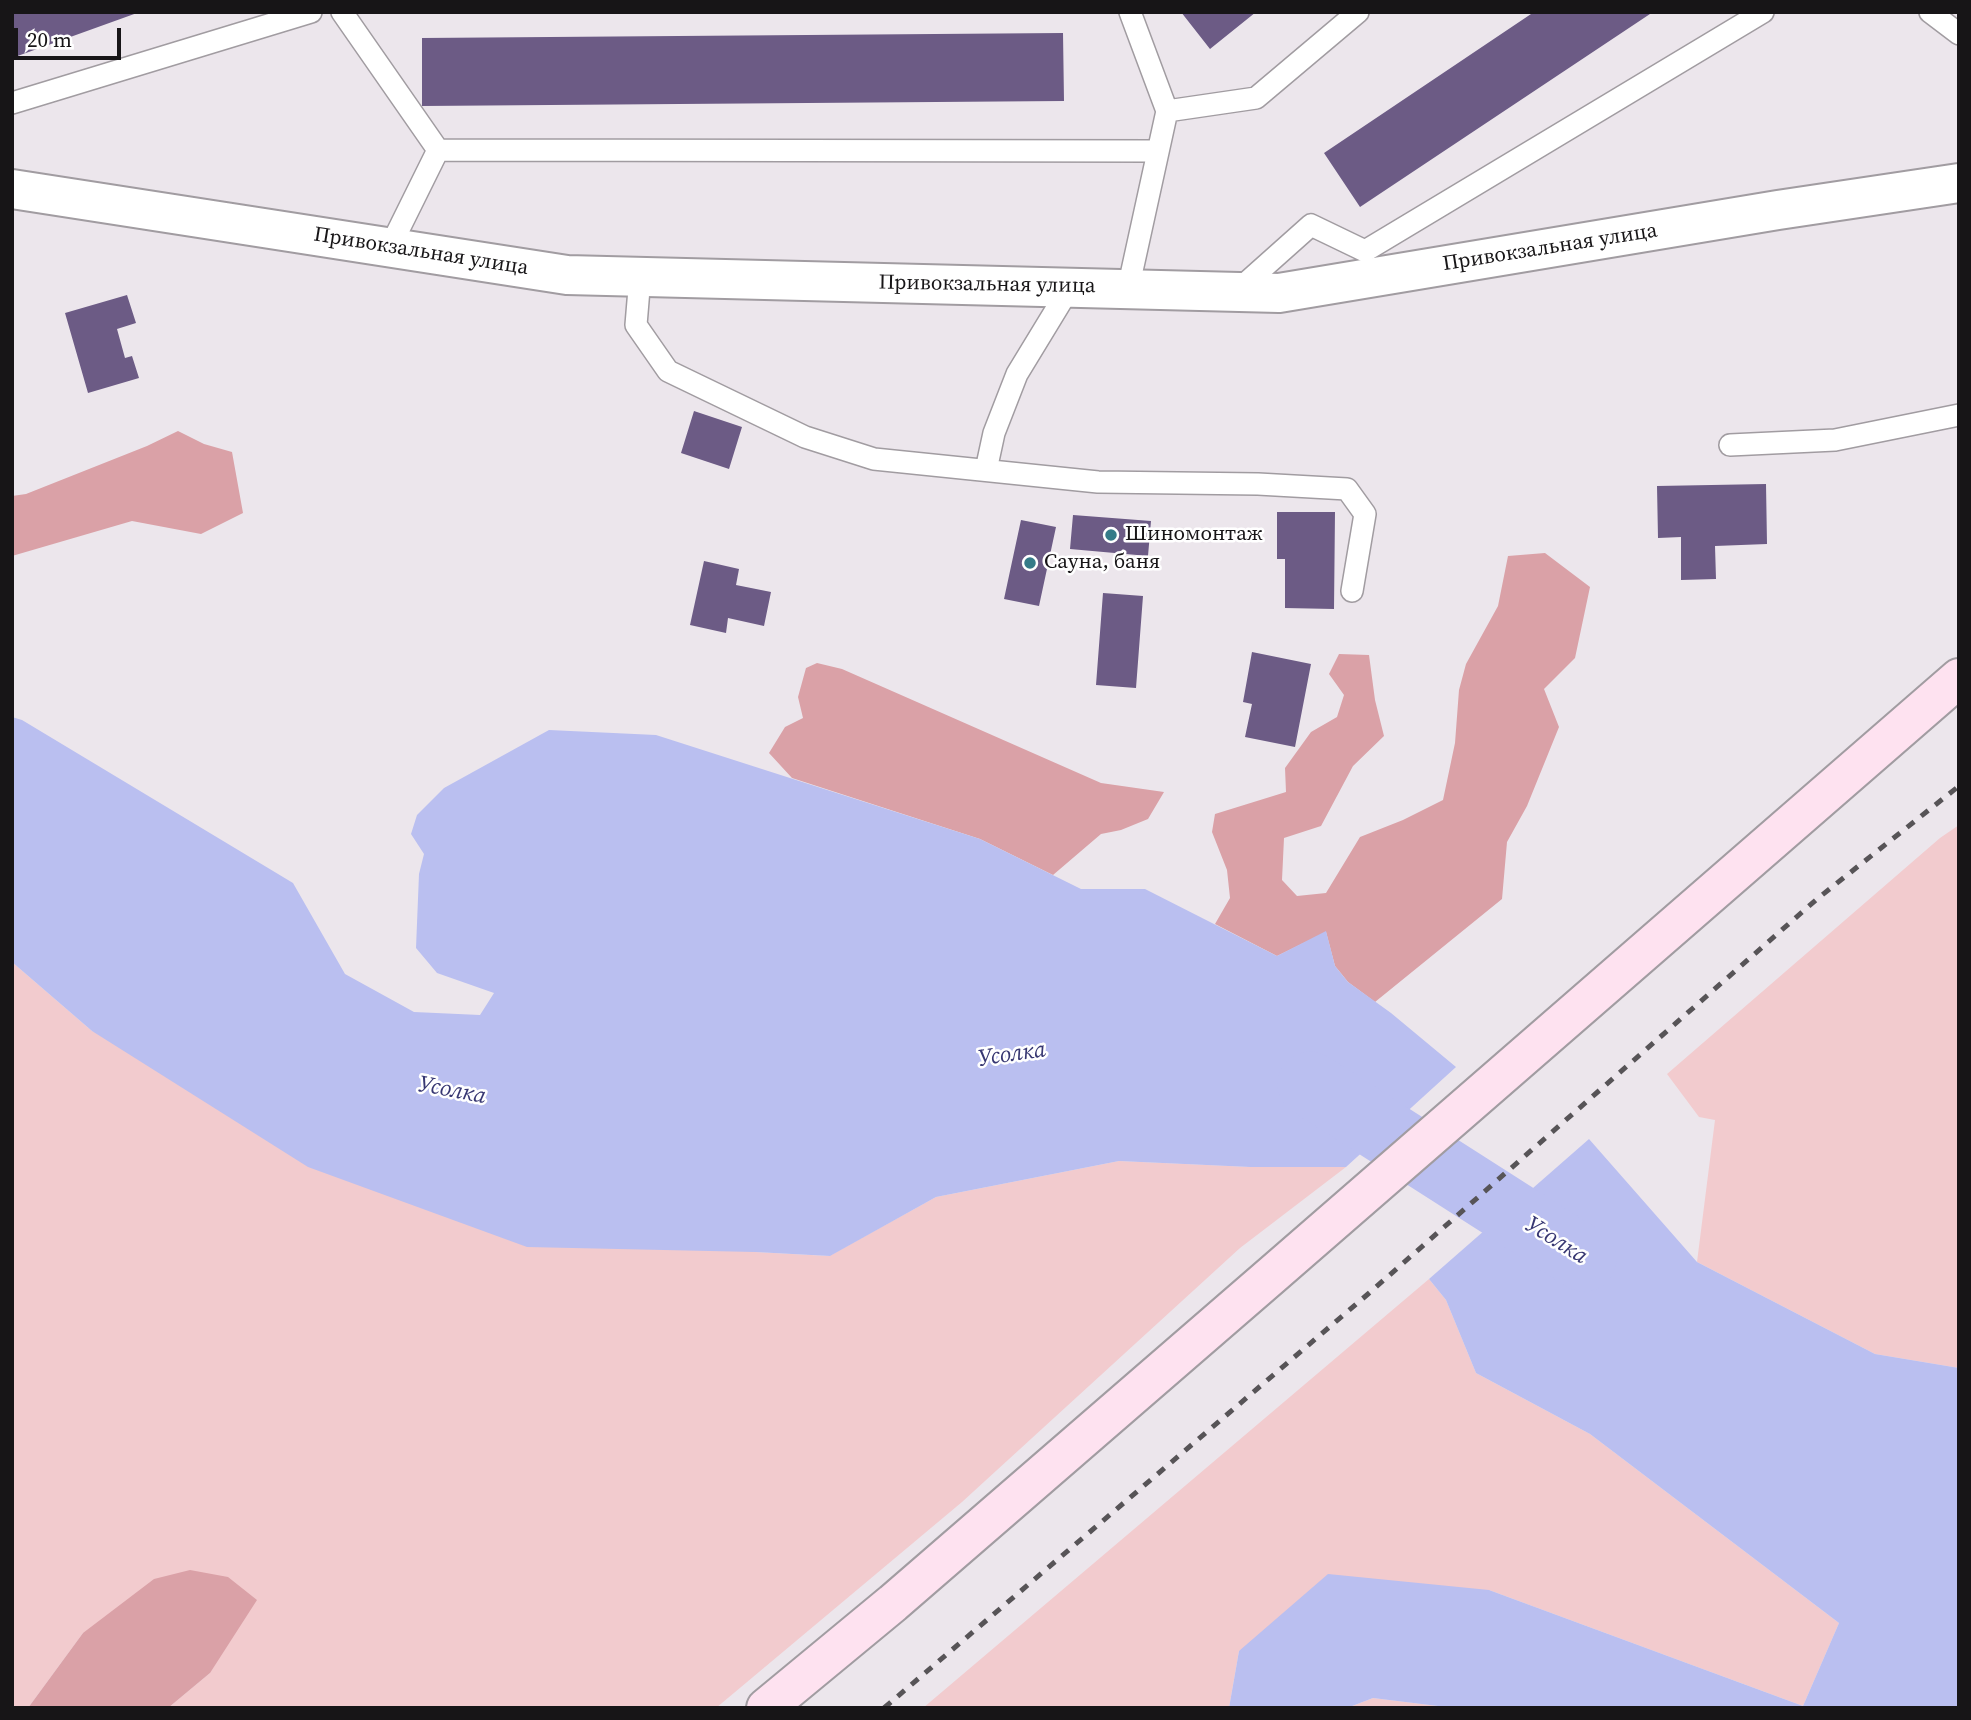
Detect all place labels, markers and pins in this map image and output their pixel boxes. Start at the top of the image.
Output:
place label: Шиномонтаж [1125,522,1263,548]
marker: Шиномонтаж [1103,527,1119,543]
place label: Сауна, баня [1044,550,1160,576]
marker: Сауна, баня [1022,555,1038,571]

